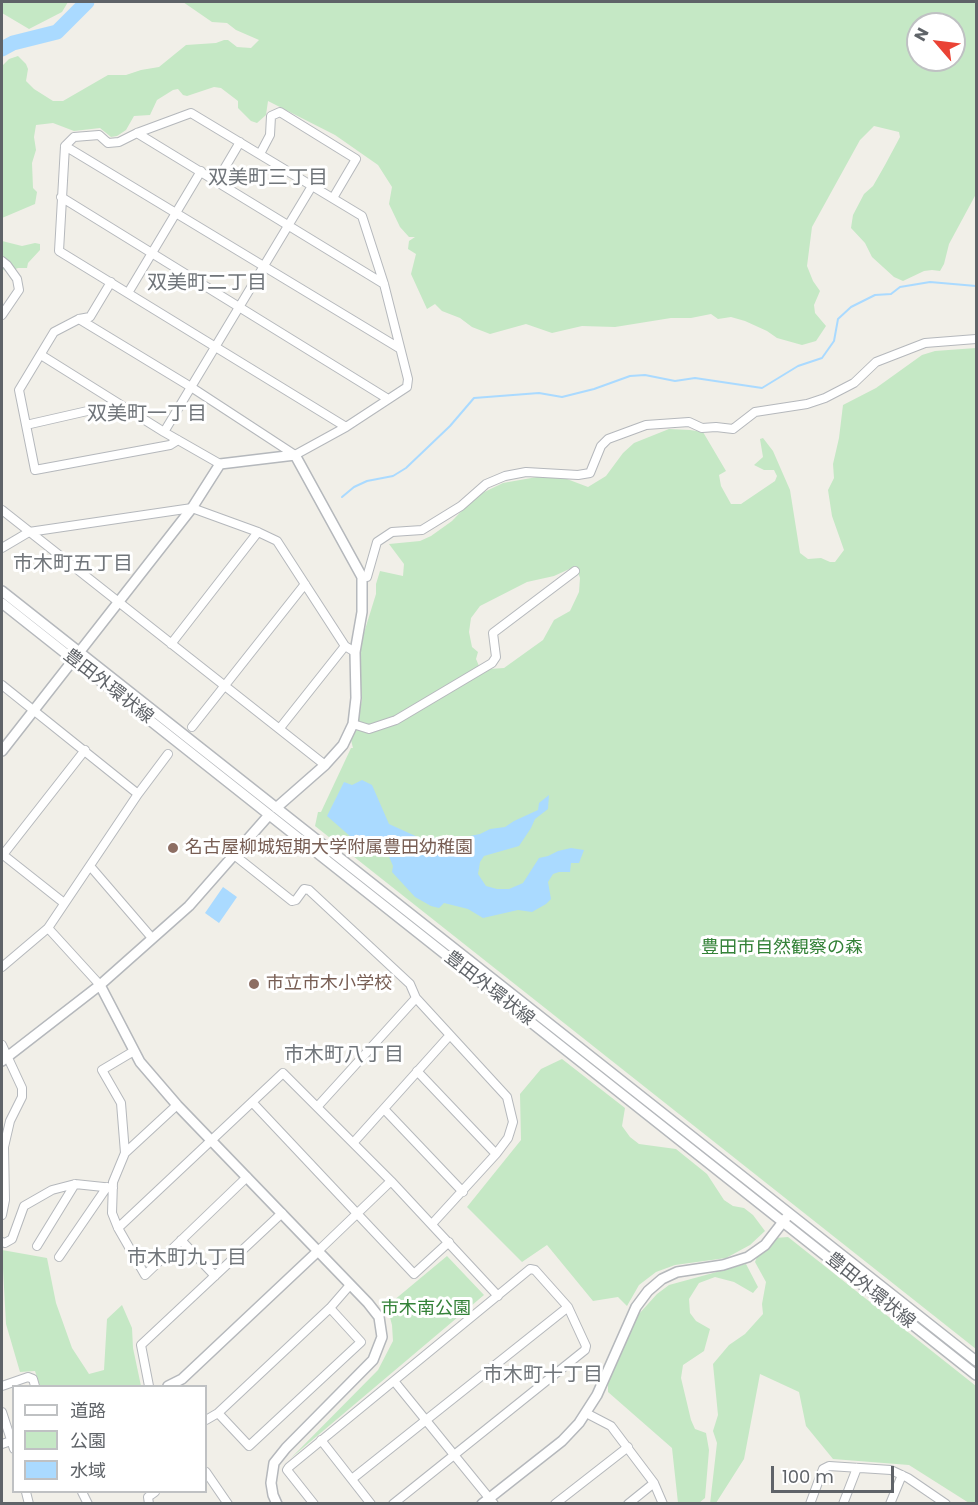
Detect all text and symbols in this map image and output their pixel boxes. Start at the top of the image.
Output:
north arrow [906,12,966,72]
text: N [908,24,934,45]
district label: 双美町三丁目 [208,167,328,191]
district label: 双美町二丁目 [147,272,267,296]
district label: 双美町一丁目 [87,403,207,427]
district label: 市木町五丁目 [13,553,133,577]
street label: 豊田外環状線 [59,645,157,729]
place label: 名古屋柳城短期大学附属豊田幼稚園 [185,837,473,859]
marker: 名古屋柳城短期大学附属豊田幼稚園 [166,841,180,855]
park label: 豊田市自然観察の森 [701,937,863,959]
street label: 豊田外環状線 [440,947,538,1031]
place label: 市立市木小学校 [266,973,392,995]
marker: 市立市木小学校 [247,977,261,991]
district label: 市木町八丁目 [284,1044,404,1068]
district label: 市木町九丁目 [127,1247,247,1271]
street label: 豊田外環状線 [821,1249,919,1333]
park label: 市木南公園 [381,1298,471,1320]
district label: 市木町十丁目 [483,1364,603,1388]
legend [12,1385,207,1493]
text: 道路 [70,1398,106,1423]
text: 公園 [70,1428,106,1453]
scale bar [774,1454,897,1492]
text: 水域 [70,1458,106,1483]
text: 100 m [782,1464,834,1489]

